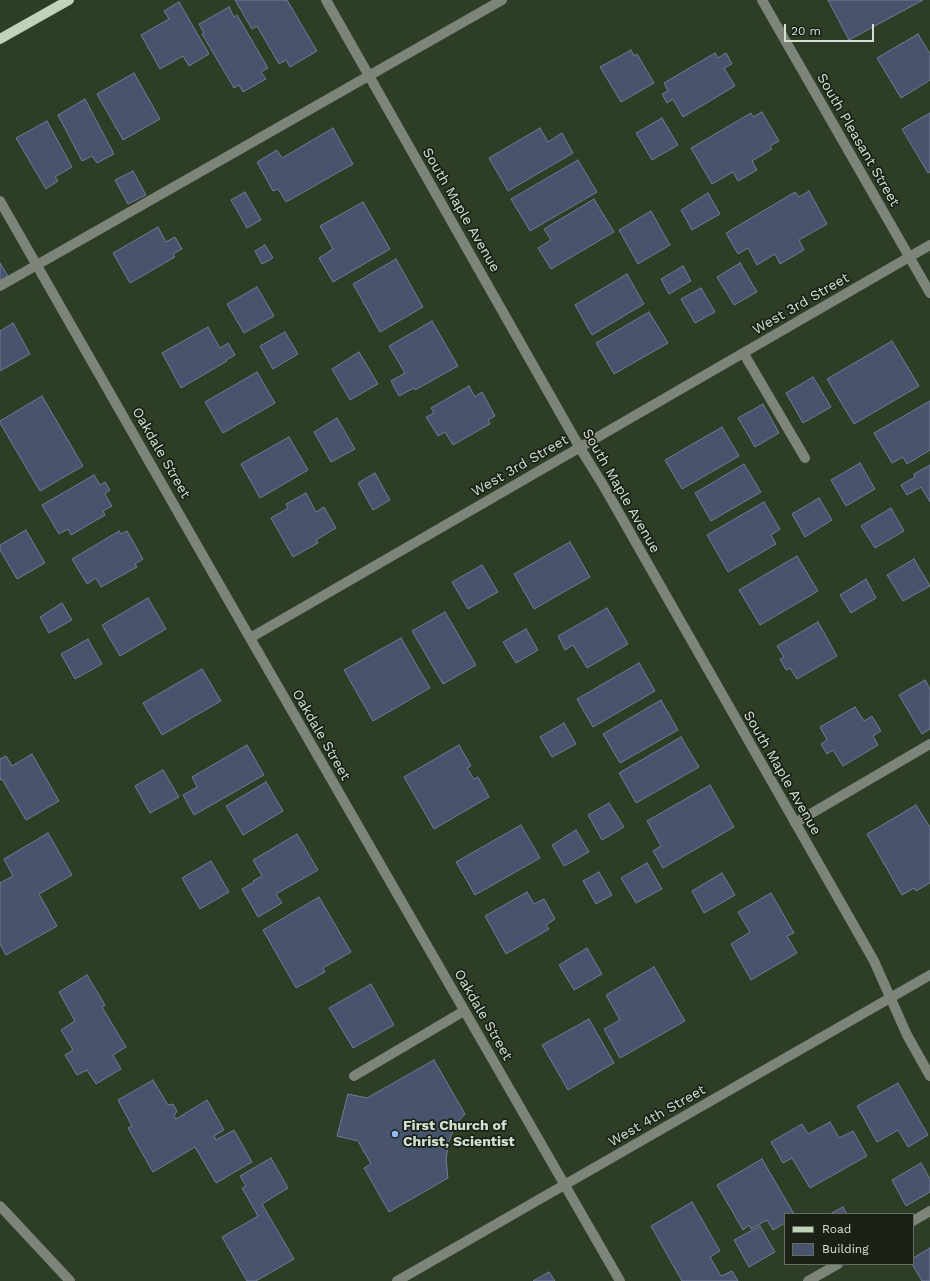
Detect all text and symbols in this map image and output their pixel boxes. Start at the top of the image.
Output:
scale bar [786,16,876,42]
text: 20 m [791,24,821,38]
street label: South Pleasant Street [813,71,903,209]
street label: South Maple Avenue [419,145,503,275]
street label: West 3rd Street [750,270,852,338]
street label: Oakdale Street [128,405,194,501]
street label: South Maple Avenue [579,426,663,556]
street label: West 3rd Street [469,432,571,500]
street label: Oakdale Street [288,687,354,783]
street label: South Maple Avenue [740,708,824,838]
street label: Oakdale Street [450,967,516,1063]
street label: West 4th Street [606,1081,708,1151]
place label: First Church of Christ, Scientist [403,1118,515,1150]
marker: First Church of Christ, Scientist [390,1129,400,1139]
legend [784,1213,914,1265]
text: Road [822,1222,851,1236]
text: Building [822,1242,869,1256]

